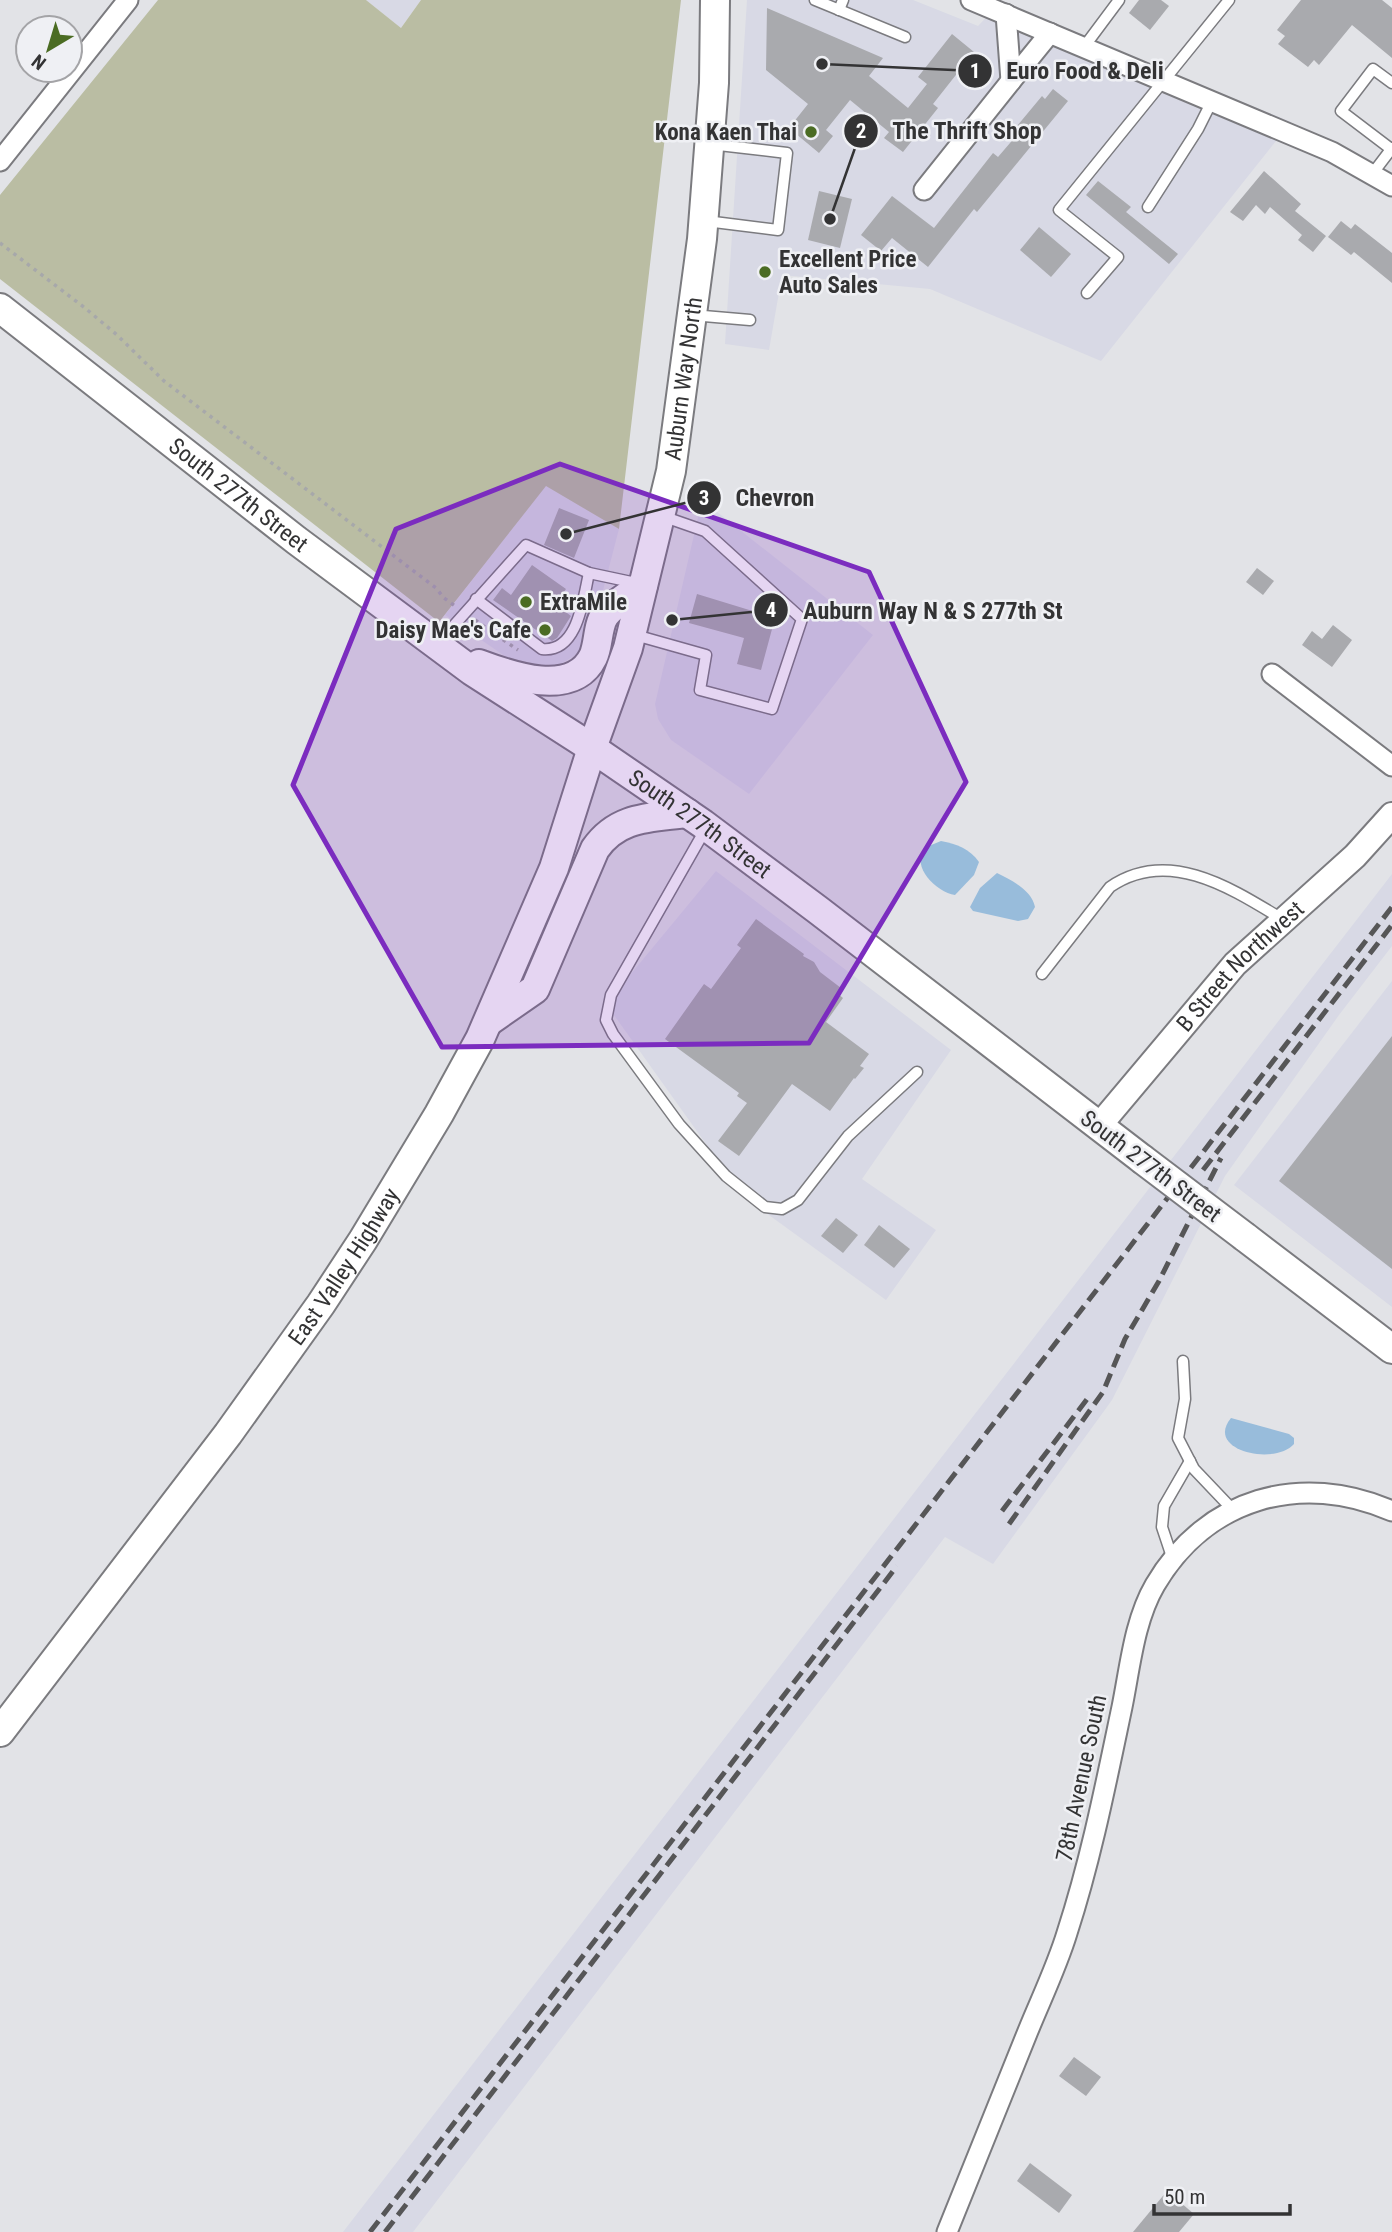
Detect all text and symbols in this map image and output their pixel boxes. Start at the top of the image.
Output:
north arrow [14,14,84,84]
callout: Euro Food & Deli [957,48,1178,93]
text: N [27,49,51,75]
text: Euro Food & Deli [1006,57,1164,85]
text: 1 [970,59,980,83]
callout: The Thrift Shop [843,108,1056,153]
text: The Thrift Shop [892,117,1042,145]
place label: Kona Kaen Thai [655,119,797,146]
text: 2 [856,119,866,143]
marker: Kona Kaen Thai [803,124,819,140]
place label: Excellent Price Auto Sales [779,246,916,299]
marker: Excellent Price Auto Sales [757,264,773,280]
street label: Auburn Way North [660,295,708,462]
street label: South 277th Street [163,433,313,558]
callout: Chevron [687,475,829,520]
text: Chevron [736,484,814,512]
text: 3 [699,486,709,510]
callout: Auburn Way N & S 277th St [754,588,1076,633]
place label: ExtraMile [540,589,627,616]
marker: ExtraMile [518,594,534,610]
text: Auburn Way N & S 277th St [803,597,1063,625]
text: 4 [766,598,776,622]
place label: Daisy Mae's Cafe [376,617,531,644]
marker: Daisy Mae's Cafe [537,622,553,638]
street label: South 277th Street [623,764,776,884]
street label: B Street Northwest [1171,896,1310,1037]
street label: South 277th Street [1075,1105,1226,1228]
street label: East Valley Highway [283,1183,405,1350]
street label: 78th Avenue South [1051,1692,1112,1864]
scale bar [1154,2172,1290,2216]
text: 50 m [1164,2185,1205,2209]

